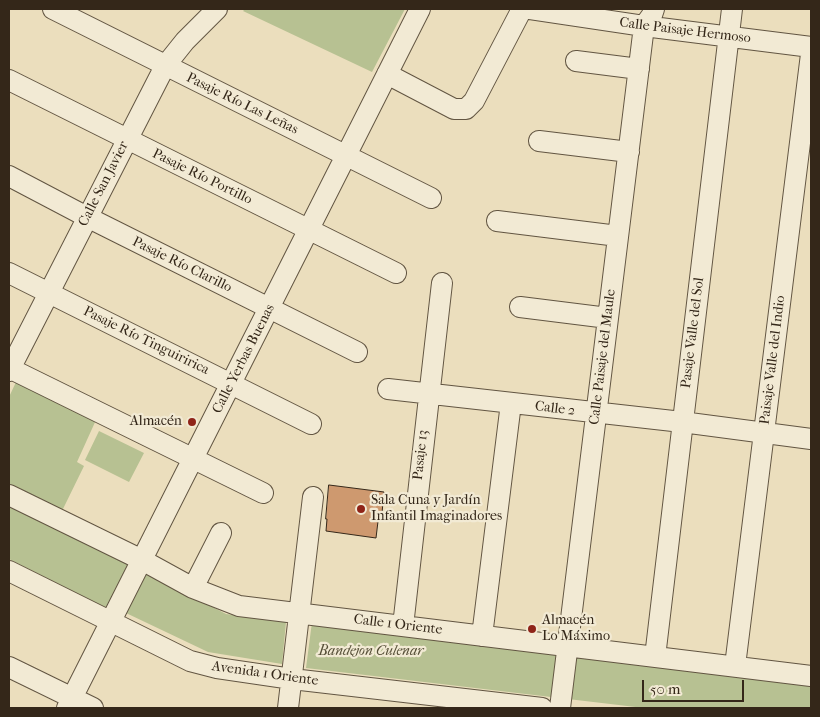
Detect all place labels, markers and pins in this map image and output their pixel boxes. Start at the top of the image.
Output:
place label: Almacén [130,414,182,430]
marker: Almacén [186,416,198,428]
place label: Sala Cuna y Jardín Infantil Imaginadores [371,493,502,526]
marker: Sala Cuna y Jardín Infantil Imaginadores [355,503,367,515]
place label: Almacén Lo Máximo [542,613,610,646]
marker: Almacén Lo Máximo [526,623,538,635]

